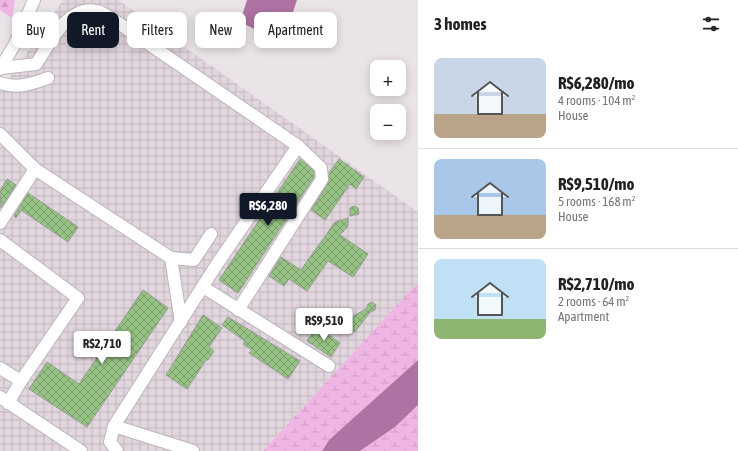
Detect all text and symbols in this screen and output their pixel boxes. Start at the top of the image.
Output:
chip: Buy [12,12,59,48]
chip: Rent [67,12,119,48]
chip: Filters [127,12,187,48]
chip: New [195,12,246,48]
chip: Apartment [254,12,337,48]
icon: filters [700,13,722,35]
text: 3 homes [434,14,487,34]
map controls [370,60,406,140]
button: + [370,60,406,96]
text: R$6,280/mo [558,73,635,93]
icon: home [466,74,514,122]
text: 4 rooms · 104 m² [558,93,635,108]
button: − [370,104,406,140]
text: House [558,108,588,123]
text: R$9,510/mo [558,174,635,194]
icon: home [466,175,514,223]
pin: R$6,280 [231,193,305,227]
text: 5 rooms · 168 m² [558,194,635,209]
text: R$6,280 [249,198,287,213]
text: House [558,209,588,224]
text: R$2,710/mo [558,274,635,294]
icon: home [466,275,514,323]
text: 2 rooms · 64 m² [558,294,629,309]
pin: R$9,510 [287,308,361,342]
text: Apartment [558,309,609,324]
text: R$9,510 [305,313,343,328]
pin: R$2,710 [65,331,139,365]
text: R$2,710 [83,336,121,351]

